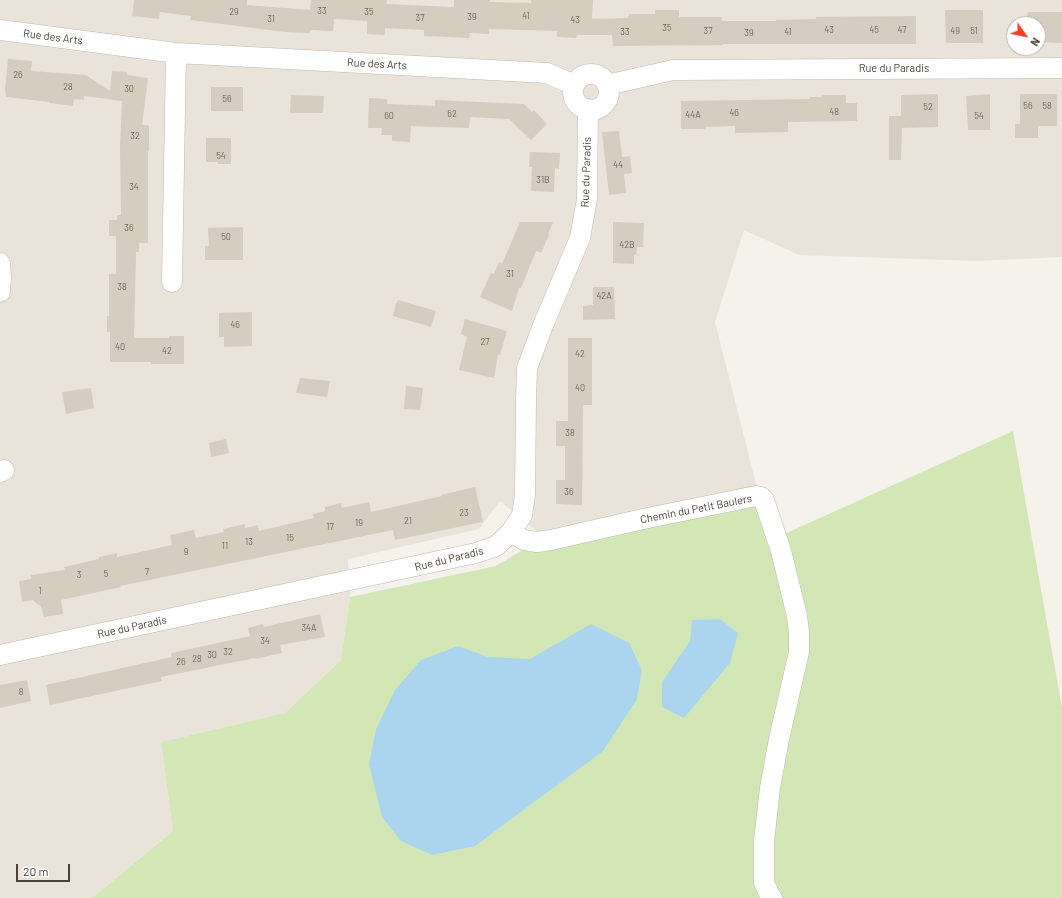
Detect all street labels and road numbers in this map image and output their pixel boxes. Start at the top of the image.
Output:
street label: Rue des Arts [22,27,84,47]
street label: Rue des Arts [347,56,407,72]
street label: Rue du Paradis [859,61,929,75]
street label: Rue du Paradis [578,136,594,208]
street label: Chemin du Petit Baulers [639,492,753,526]
street label: Rue du Paradis [413,544,485,574]
street label: Rue du Paradis [96,613,168,641]

